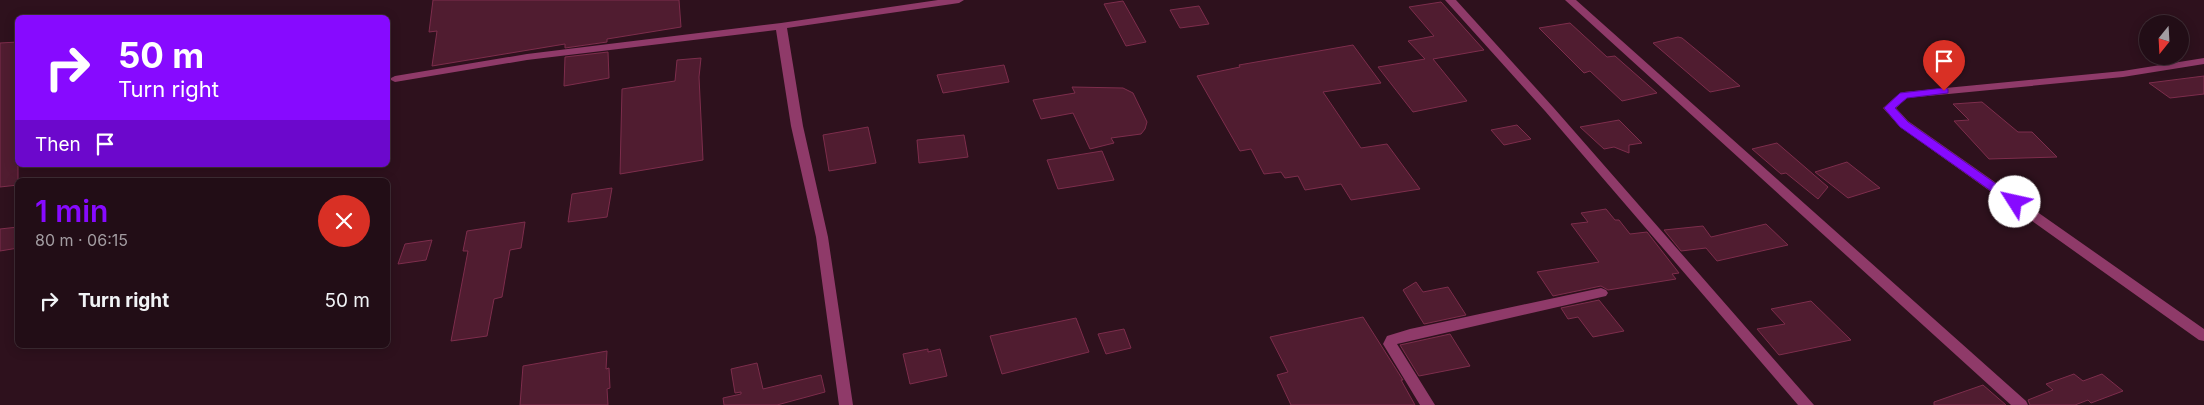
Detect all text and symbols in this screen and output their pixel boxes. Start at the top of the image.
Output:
north arrow [2139,15,2189,65]
map controls [2139,15,2189,65]
text: 50 m [118,34,204,76]
icon: right [35,35,100,100]
pin [1923,40,1965,91]
icon: arrive [1930,47,1958,75]
text: Turn right [118,76,219,102]
icon: arrive [91,130,119,158]
text: Then [35,133,81,156]
position arrow [1988,175,2040,227]
text: 1 min [35,193,108,229]
button: close [318,195,370,247]
text: 80 m · 06:15 [35,230,128,250]
icon: right [35,287,63,315]
text: Turn right [78,289,169,312]
text: 50 m [324,289,370,312]

